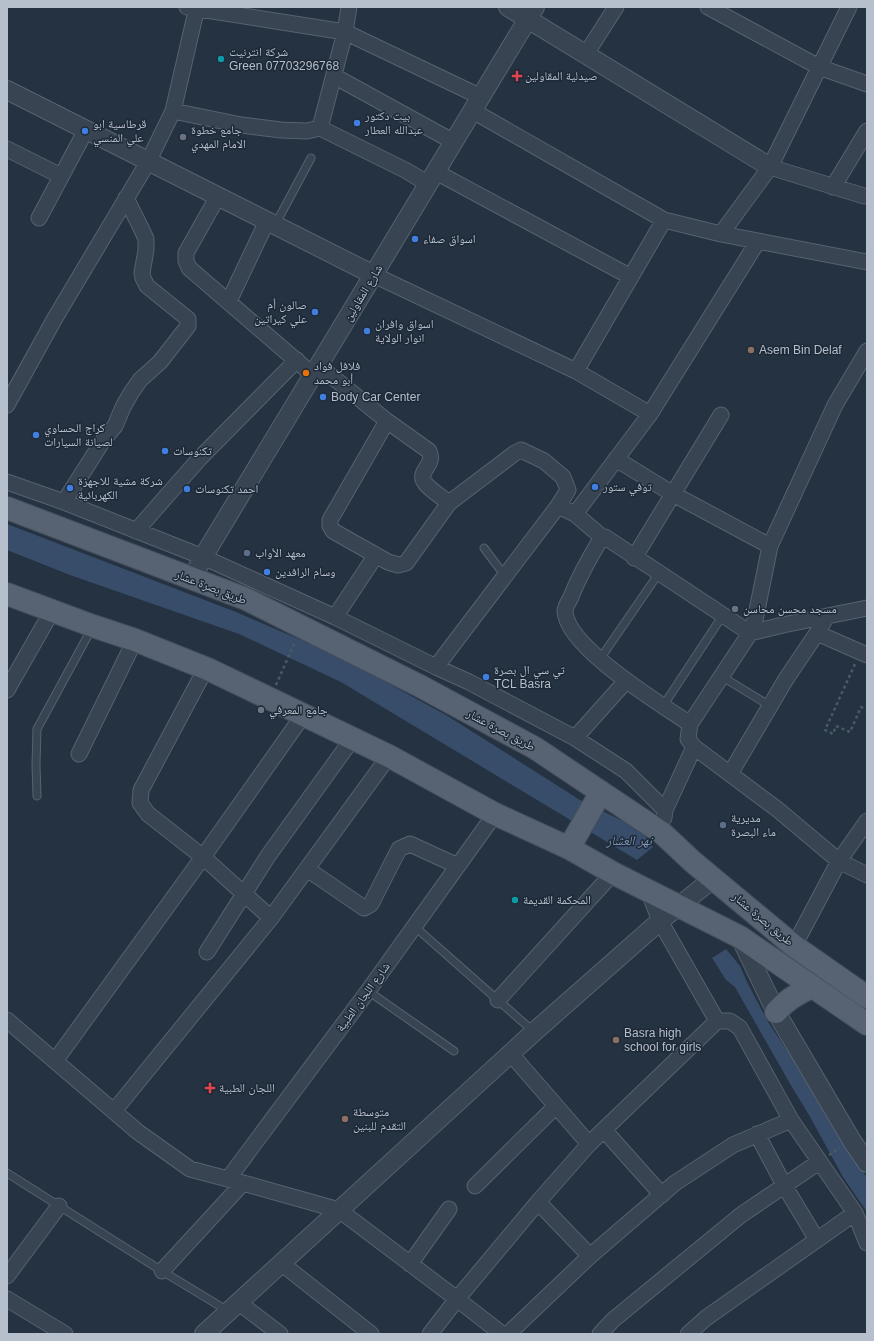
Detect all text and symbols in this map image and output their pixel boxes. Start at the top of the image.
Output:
place label: شركة انترنيت Green 07703296768 [229,45,339,73]
marker: شركة انترنيت Green 07703296768 [216,54,226,64]
place label: صيدلية المقاولين [525,69,598,83]
marker: صيدلية المقاولين [512,71,522,81]
place label: بيت دكتور عبدالله العطار [364,109,423,137]
place label: قرطاسية ابو علي المنسي [93,117,147,148]
marker: بيت دكتور عبدالله العطار [352,118,362,128]
place label: جامع خطوة الامام المهدي [191,123,246,154]
marker: قرطاسية ابو علي المنسي [80,126,90,136]
marker: جامع خطوة الامام المهدي [178,132,188,142]
place label: اسواق صفاء [423,232,476,246]
marker: اسواق صفاء [410,234,420,244]
street label: شارع المقاولين [341,262,386,324]
place label: صالون أم علي كيراتين [254,298,307,329]
marker: صالون أم علي كيراتين [310,307,320,317]
place label: اسواق وافران انوار الولاية [375,317,434,345]
marker: اسواق وافران انوار الولاية [362,326,372,336]
place label: Asem Bin Delaf [759,343,842,357]
marker: Asem Bin Delaf [746,345,756,355]
place label: فلافل فواد أبو محمد [314,359,360,387]
marker: فلافل فواد أبو محمد [301,368,311,378]
place label: Body Car Center [331,390,420,404]
marker: Body Car Center [318,392,328,402]
place label: كراج الحساوي لصيانة السيارات [44,421,113,449]
marker: كراج الحساوي لصيانة السيارات [31,430,41,440]
place label: تكنوسات [173,444,212,458]
marker: تكنوسات [160,446,170,456]
place label: شركة مشية للاجهزة الكهربائية [78,474,163,502]
place label: توفي ستور [602,480,652,497]
place label: احمد تكنوسات [195,482,259,496]
marker: توفي ستور [590,482,600,492]
marker: شركة مشية للاجهزة الكهربائية [65,483,75,493]
marker: احمد تكنوسات [182,484,192,494]
place label: معهد الأواب [255,546,306,560]
marker: معهد الأواب [242,548,252,558]
place label: وسام الرافدين [275,565,336,580]
street label: طريق بصرة عشار [172,567,249,607]
marker: وسام الرافدين [262,567,272,577]
place label: مسجد محسن محاسن [743,602,837,616]
marker: مسجد محسن محاسن [730,604,740,614]
place label: تي سي ال بصرة TCL Basra [494,663,565,691]
marker: تي سي ال بصرة TCL Basra [481,672,491,682]
place label: جامع المعرفي [269,703,328,720]
marker: جامع المعرفي [256,705,266,715]
street label: طريق بصرة عشار [463,706,538,754]
place label: مديرية ماء البصرة [731,811,776,839]
marker: مديرية ماء البصرة [718,820,728,830]
water label: نهر العشار [605,833,654,848]
street label: طريق بصرة عشار [729,889,796,949]
place label: المحكمة القديمة [523,893,591,907]
marker: المحكمة القديمة [510,895,520,905]
street label: شارع اللجان الطبية [333,960,394,1035]
place label: Basra high school for girls [624,1026,701,1054]
marker: Basra high school for girls [611,1035,621,1045]
place label: اللجان الطبية [219,1081,275,1095]
marker: اللجان الطبية [204,1082,216,1094]
place label: متوسطة التقدم للبنين [353,1105,406,1134]
marker: متوسطة التقدم للبنين [340,1114,350,1124]

